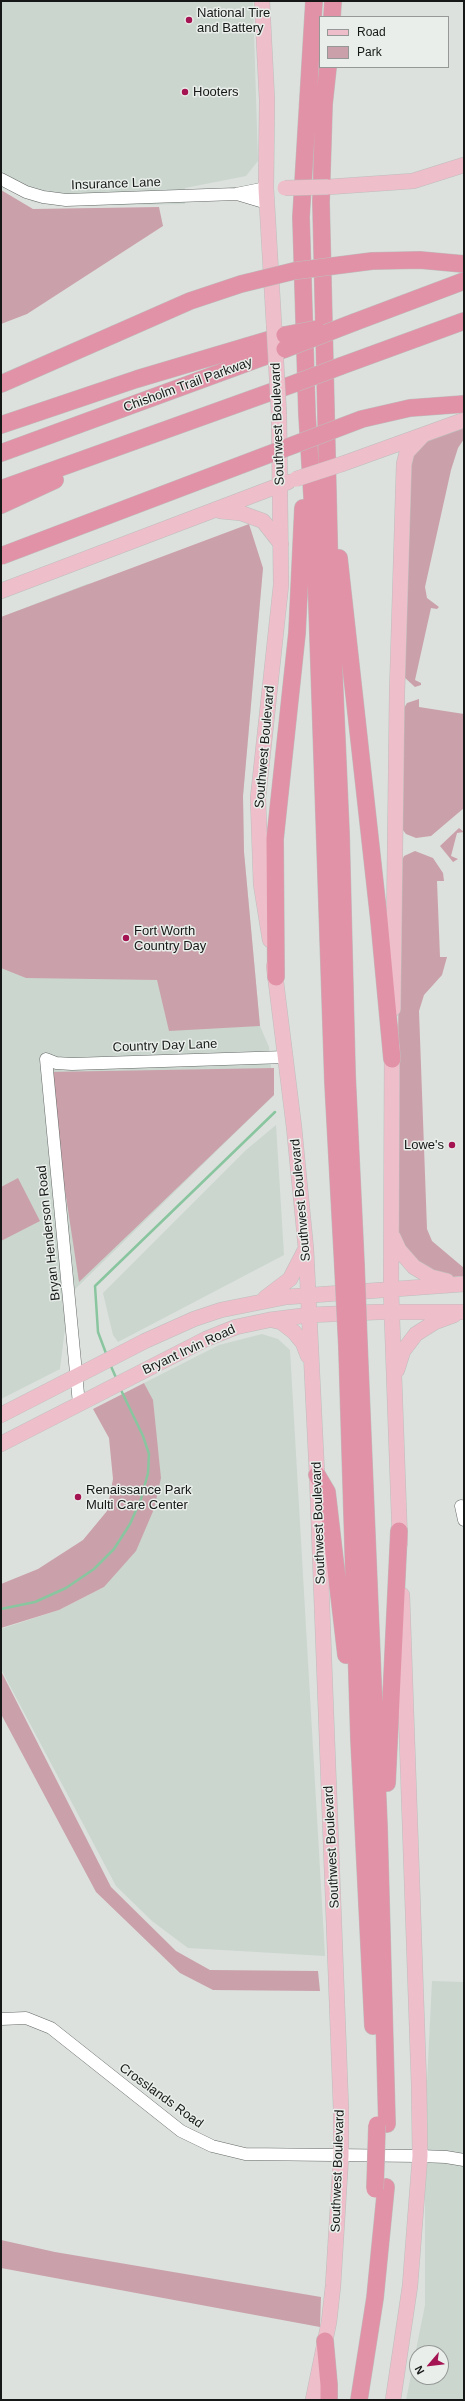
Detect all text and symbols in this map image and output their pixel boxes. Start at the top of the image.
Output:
place label: National Tire and Battery [197,5,270,36]
marker: National Tire and Battery [184,15,194,25]
legend [319,16,449,68]
text: Road [357,25,386,39]
text: Park [357,45,382,59]
place label: Hooters [193,84,239,100]
marker: Hooters [180,87,190,97]
street label: Insurance Lane [71,175,161,193]
street label: Chisholm Trail Parkway [121,354,255,416]
street label: Southwest Boulevard [268,362,288,486]
street label: Southwest Boulevard [252,685,278,809]
place label: Fort Worth Country Day [134,923,206,954]
marker: Fort Worth Country Day [121,933,131,943]
street label: Country Day Lane [112,1036,218,1056]
place label: Lowe's [404,1137,444,1153]
street label: Southwest Boulevard [288,1138,314,1262]
marker: Lowe's [447,1140,457,1150]
street label: Bryan Henderson Road [34,1165,64,1301]
street label: Bryant Irvin Road [140,1322,238,1378]
street label: Southwest Boulevard [309,1461,329,1585]
place label: Renaissance Park Multi Care Center [86,1482,191,1513]
marker: Renaissance Park Multi Care Center [73,1492,83,1502]
street label: Southwest Boulevard [321,1785,343,1909]
street label: Crosslands Road [116,2060,206,2132]
street label: Southwest Boulevard [328,2109,348,2233]
north arrow [409,2345,449,2385]
text: N [412,2364,426,2376]

